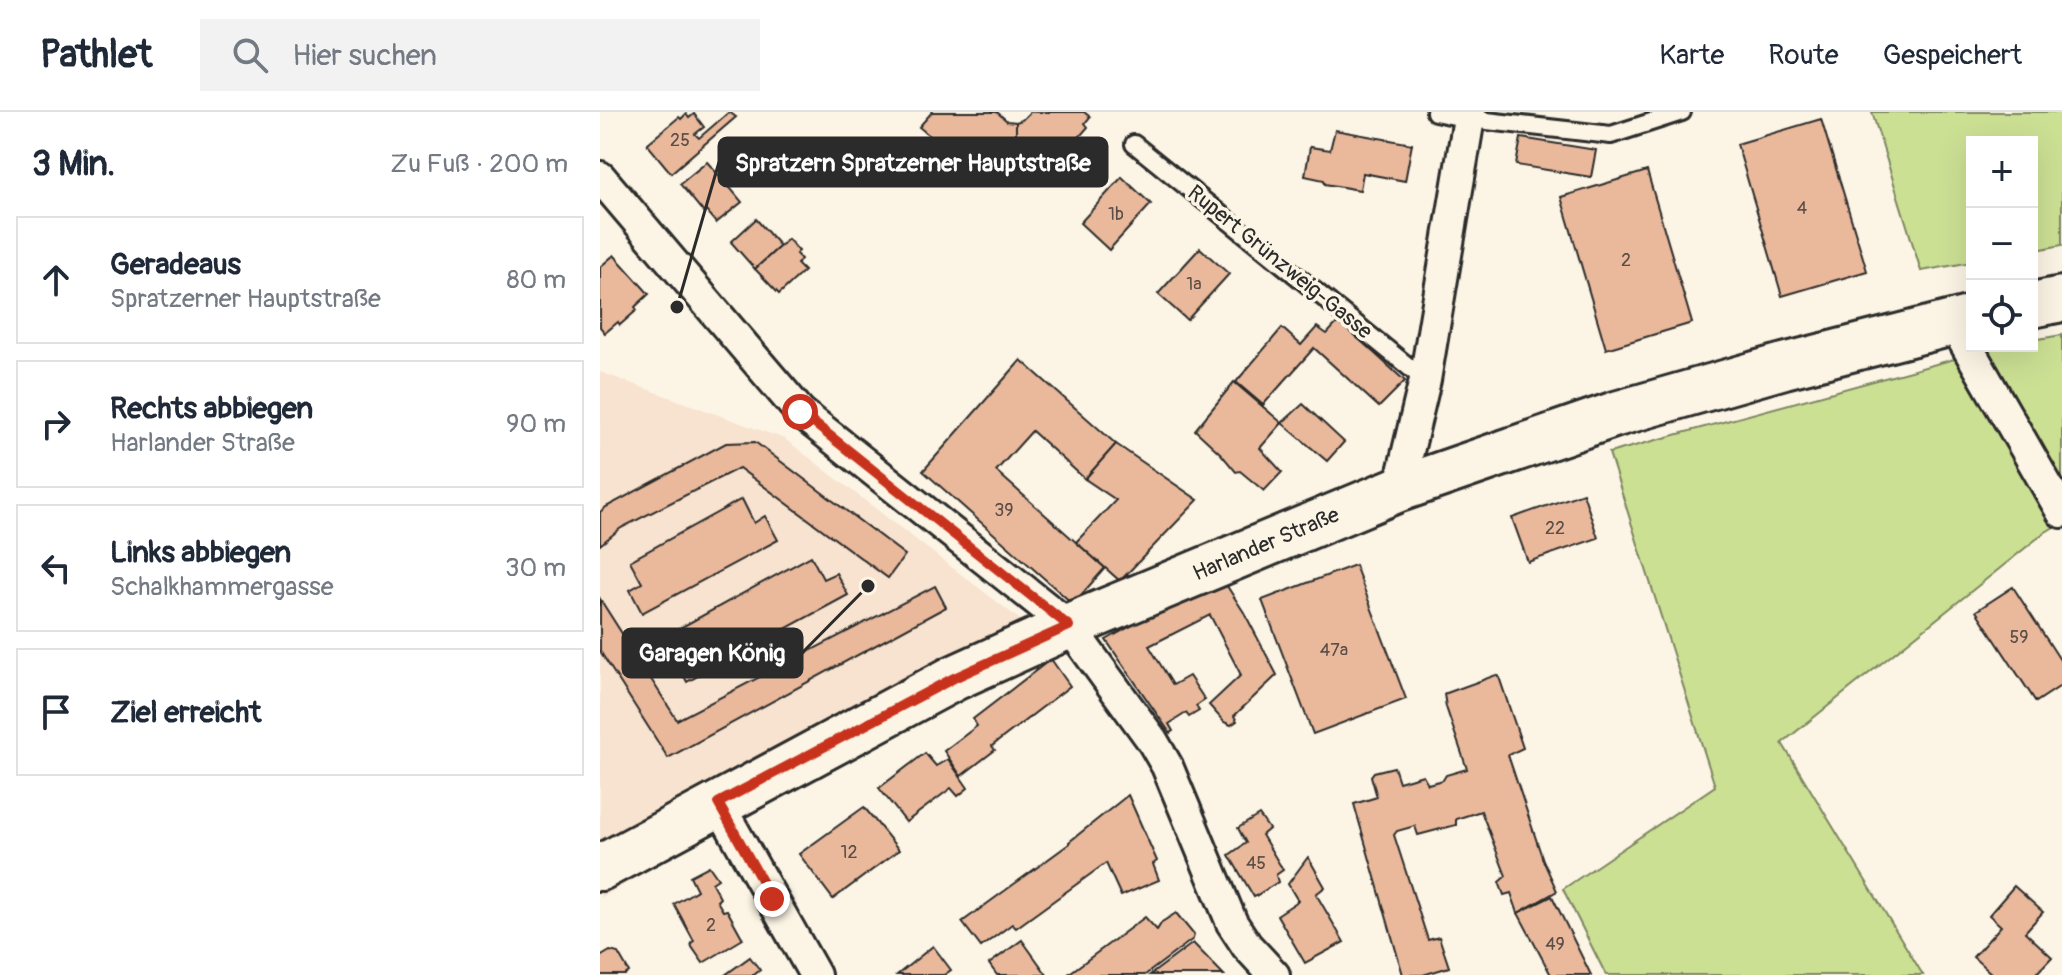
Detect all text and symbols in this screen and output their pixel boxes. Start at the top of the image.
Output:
search box [200,19,760,91]
text: Pathlet [40,31,152,79]
icon: search [228,33,272,77]
text: Hier suchen [292,37,437,74]
text: Karte [1659,38,1724,73]
text: Route [1768,38,1839,73]
text: Gespeichert [1883,38,2022,73]
house number: 25 [670,129,690,152]
map controls [1966,136,2038,352]
button: + [1966,136,2038,208]
callout: Spratzern Spratzerner Hauptstraße [719,138,1107,186]
text: 3 Min. [32,143,115,186]
text: Zu Fuß · 200 m [390,148,568,180]
text: Spratzern Spratzerner Hauptstraße [735,149,1092,178]
street label: Rupert Grünzweig-Gasse [1182,179,1378,345]
house number: 4 [1797,197,1808,220]
house number: 1b [1108,203,1124,226]
button: − [1966,208,2038,280]
text: Geradeaus [110,246,241,283]
house number: 2 [1621,249,1631,272]
icon: ahead [34,258,78,302]
text: 80 m [506,264,566,296]
house number: 1a [1186,273,1202,296]
button: locate [1966,280,2038,352]
text: Spratzerner Hauptstraße [110,283,381,315]
text: Rechts abbiegen [110,390,313,427]
route start [782,394,818,430]
icon: right [34,402,78,446]
text: 90 m [506,408,566,440]
text: Harlander Straße [110,427,295,459]
house number: 39 [994,499,1014,522]
street label: Harlander Straße [1189,501,1344,587]
house number: 22 [1545,517,1565,540]
text: Links abbiegen [110,534,291,571]
icon: left [34,546,78,590]
text: 30 m [505,552,566,584]
text: Schalkhammergasse [110,571,333,603]
house number: 59 [2009,626,2029,649]
callout: Garagen König [623,629,802,677]
text: Garagen König [639,639,785,668]
house number: 47a [1320,639,1348,662]
icon: arrive [34,690,78,734]
text: Ziel erreicht [110,694,261,731]
house number: 12 [840,841,858,864]
house number: 45 [1246,852,1266,875]
route end [754,881,790,917]
house number: 2 [706,914,716,937]
house number: 49 [1545,933,1565,956]

